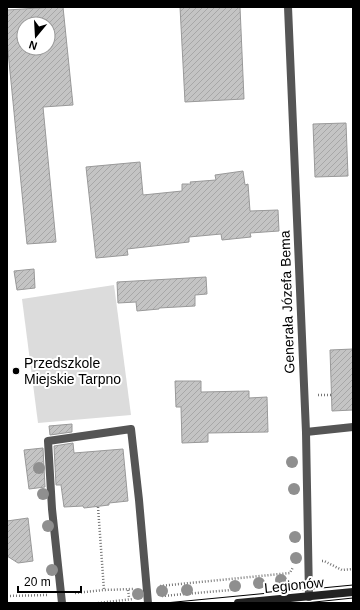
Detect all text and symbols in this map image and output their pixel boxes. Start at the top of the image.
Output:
north arrow [16,16,56,56]
text: N [27,39,39,52]
street label: Generała Józefa Bema [276,230,297,374]
place label: Przedszkole Miejskie Tarpno [24,355,121,387]
marker: Przedszkole Miejskie Tarpno [11,366,21,376]
scale bar [18,568,81,594]
street label: Legionów [263,574,326,596]
text: 20 m [24,575,51,589]

